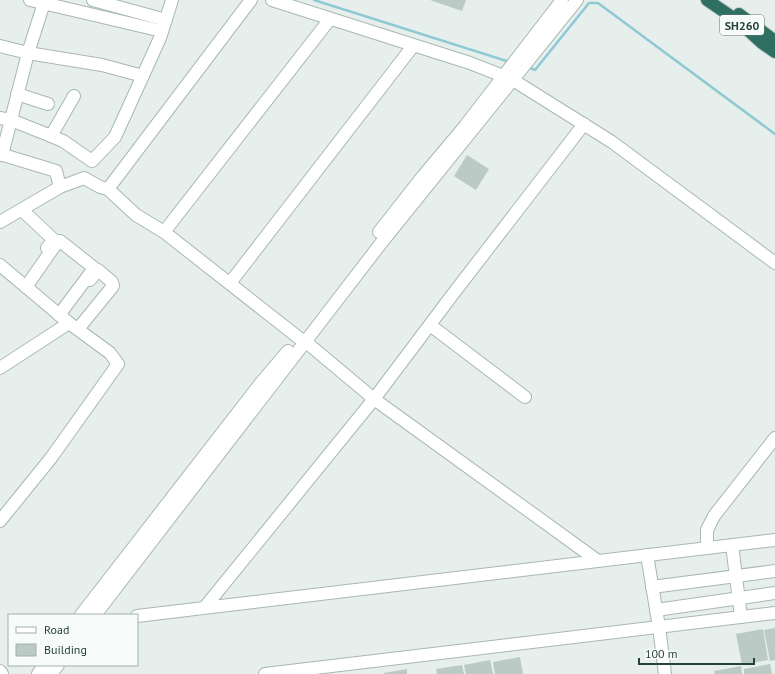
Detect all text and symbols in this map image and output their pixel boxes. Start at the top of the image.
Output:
road number: SH260 [720,15,764,35]
legend [8,614,138,666]
text: Road [44,622,69,637]
scale bar [639,640,754,666]
text: Building [44,642,87,657]
text: 100 m [645,646,678,661]

